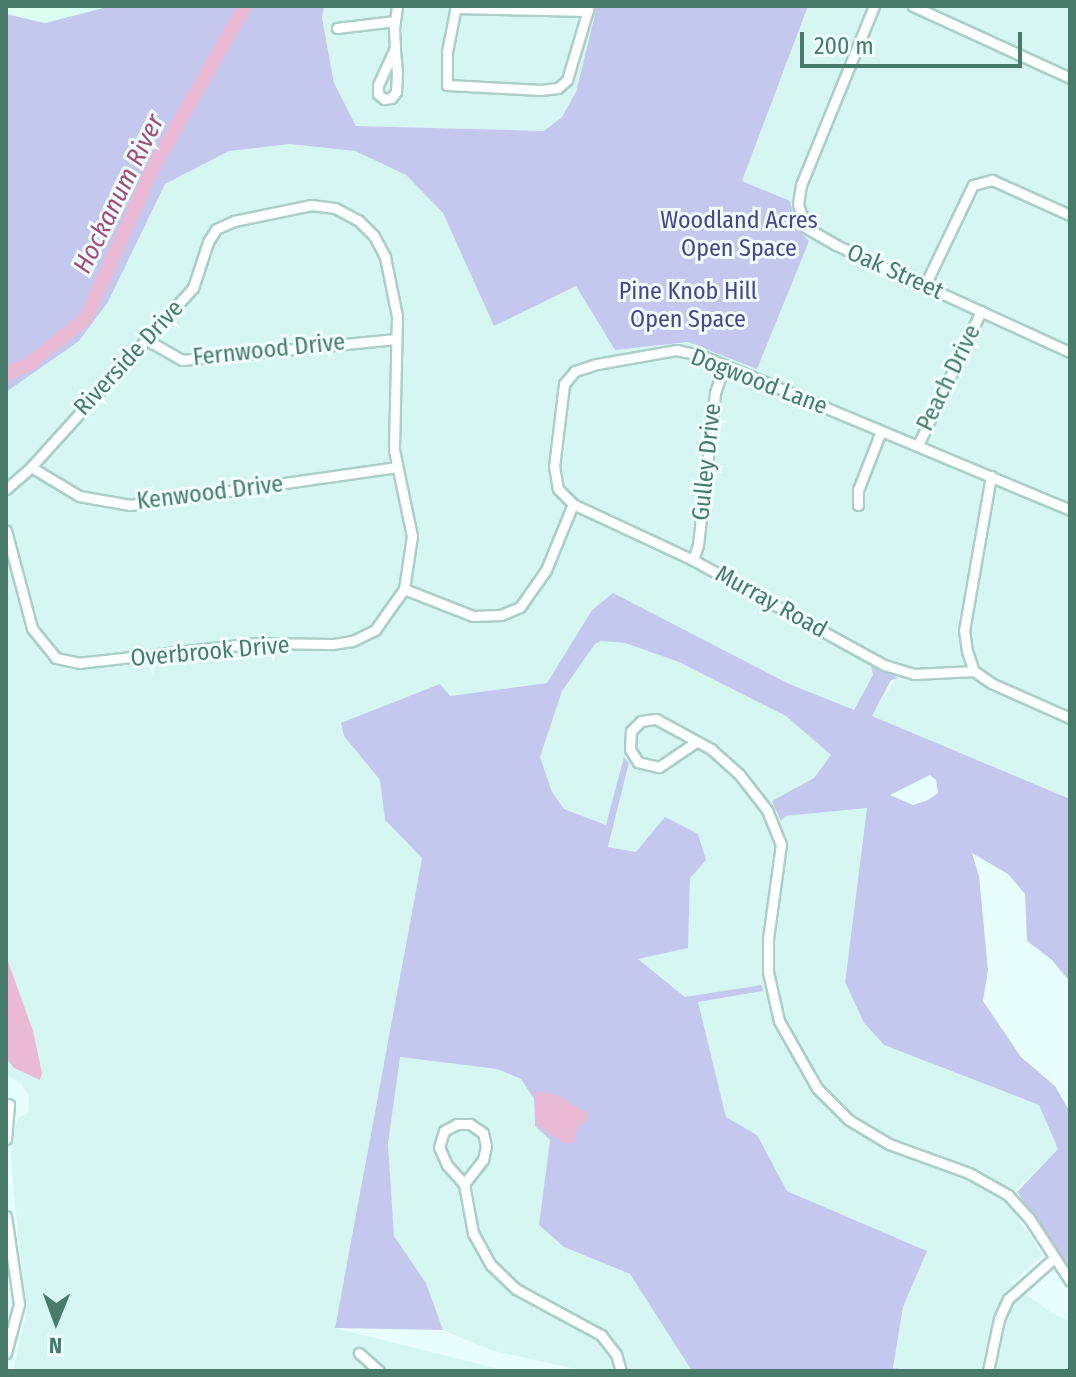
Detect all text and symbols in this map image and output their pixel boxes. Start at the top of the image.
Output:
scale bar [804,16,1026,66]
text: 200 m [814,32,874,60]
water label: Hockanum River [67,109,171,279]
park label: Woodland Acres Open Space [660,207,818,263]
street label: Oak Street [842,238,948,306]
park label: Pine Knob Hill Open Space [619,278,757,334]
street label: Riverside Drive [68,294,190,422]
street label: Peach Drive [911,320,987,436]
street label: Fernwood Drive [191,328,347,372]
street label: Dogwood Lane [687,343,831,421]
street label: Gulley Drive [687,402,727,522]
street label: Kenwood Drive [135,470,285,516]
street label: Murray Road [710,560,832,644]
street label: Overbrook Drive [129,631,291,673]
north arrow [16,1281,96,1361]
text: N [49,1332,62,1359]

